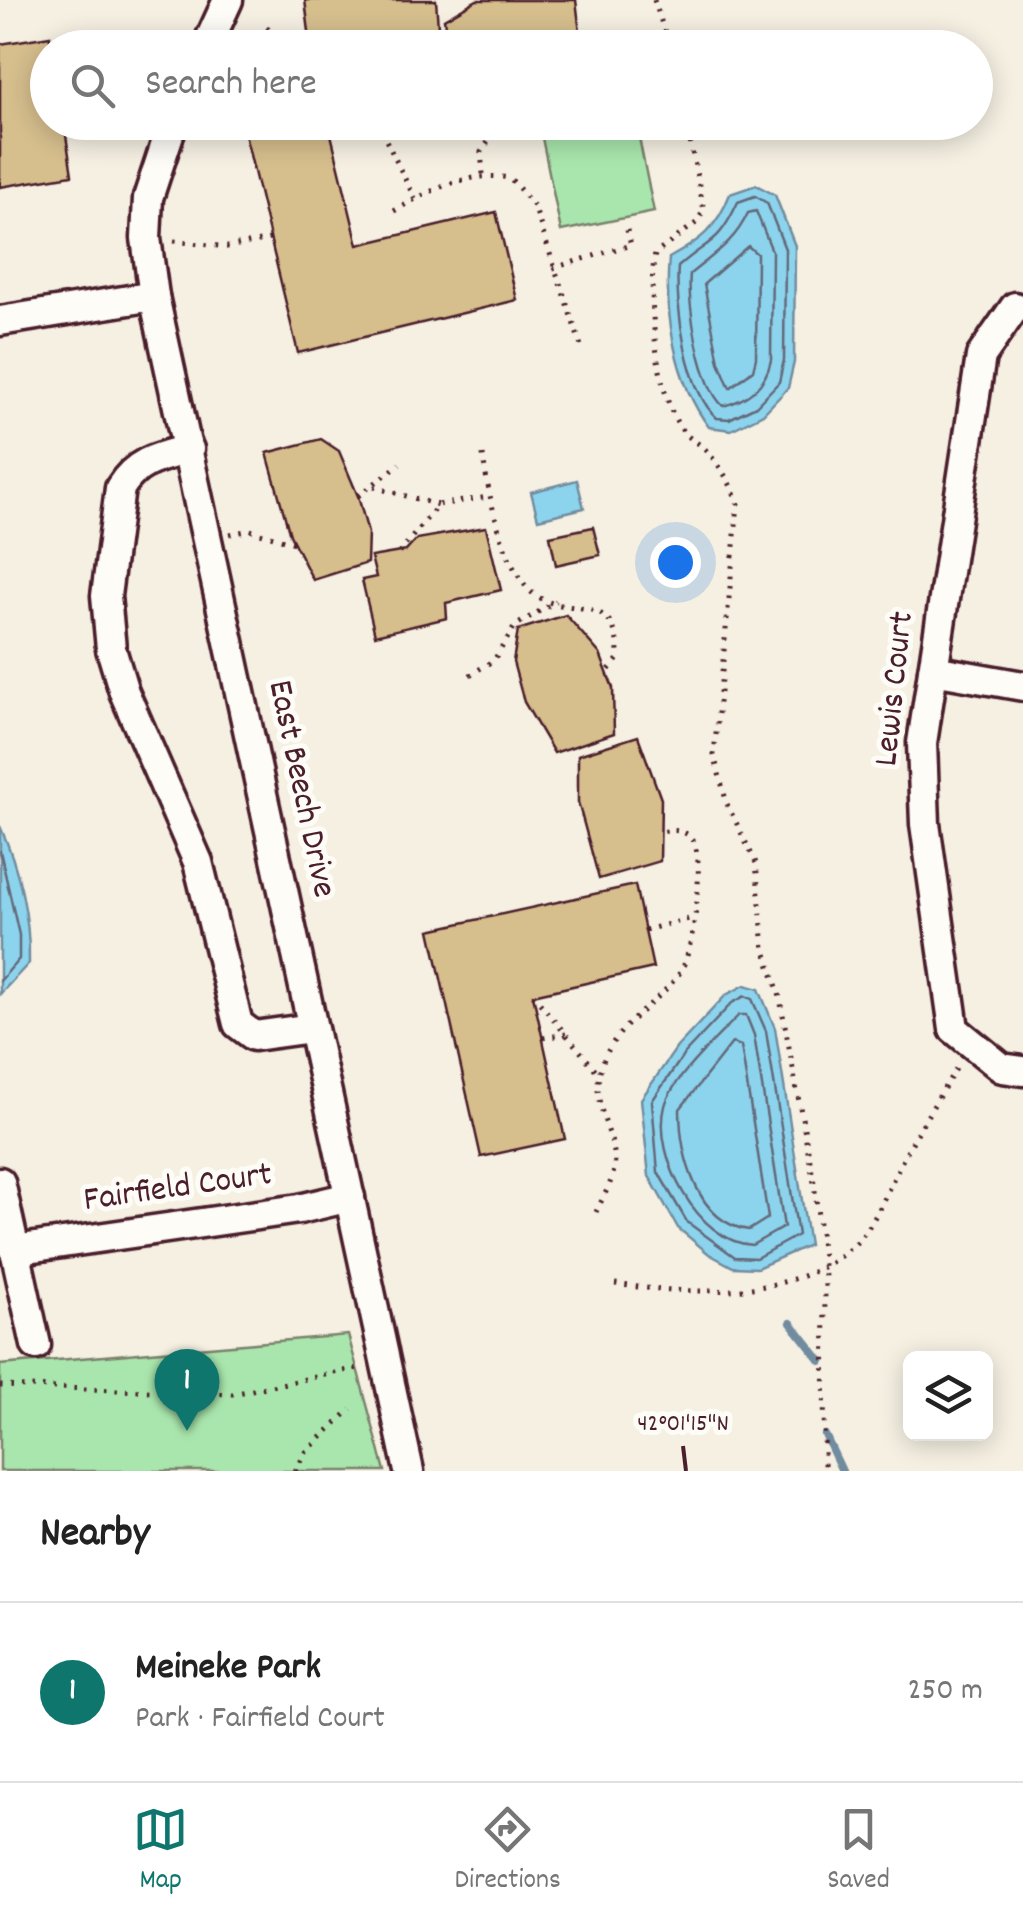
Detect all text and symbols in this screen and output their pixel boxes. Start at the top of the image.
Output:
search box [30,30,993,140]
icon: search [65,58,120,113]
text: Search here [145,58,317,113]
your location [650,537,701,588]
street label: Lewis Court [863,609,929,769]
street label: East Beech Drive [253,676,347,902]
street label: Fairfield Court [81,1151,275,1227]
pin: 1 [154,1348,220,1431]
map controls [903,1351,993,1441]
button: layers [903,1351,993,1441]
text: 42°01'15"N [637,1407,729,1443]
text: Nearby [40,1506,150,1566]
text: Meineke Park [135,1642,321,1697]
text: 1 [69,1669,76,1715]
text: 250 m [907,1669,983,1715]
text: Park · Fairfield Court [135,1697,385,1743]
tab: Map [133,1802,188,1902]
tab: Directions [455,1802,561,1902]
tab: Saved [827,1802,890,1902]

